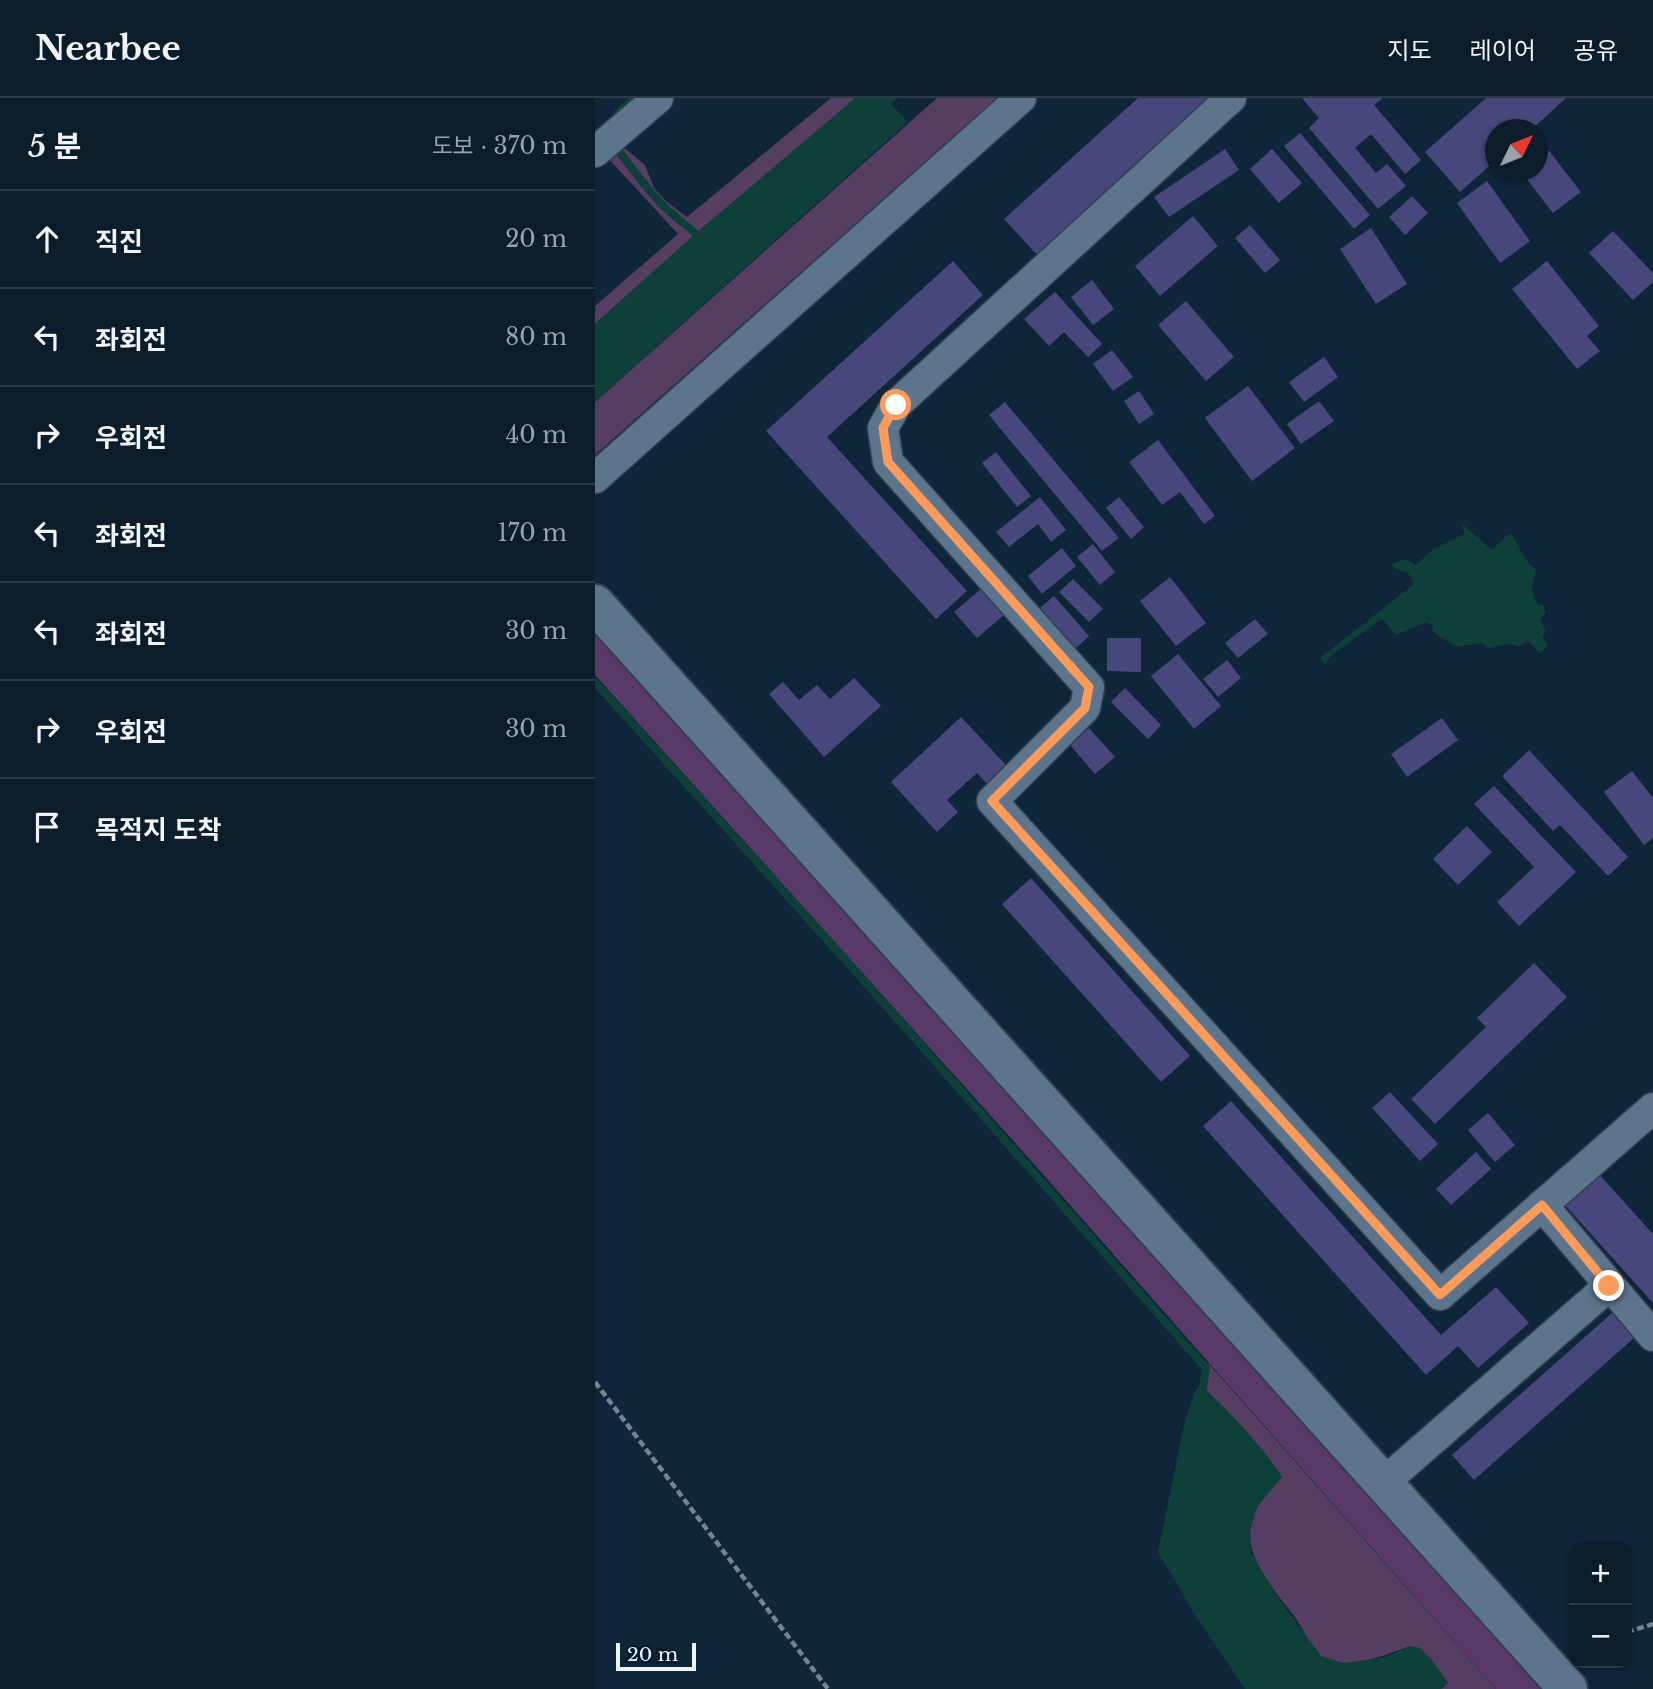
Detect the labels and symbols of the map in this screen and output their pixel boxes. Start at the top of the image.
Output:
north arrow [1485,119,1548,182]
route start [880,389,911,420]
route end [1593,1270,1624,1301]
scale bar [616,1640,697,1672]

